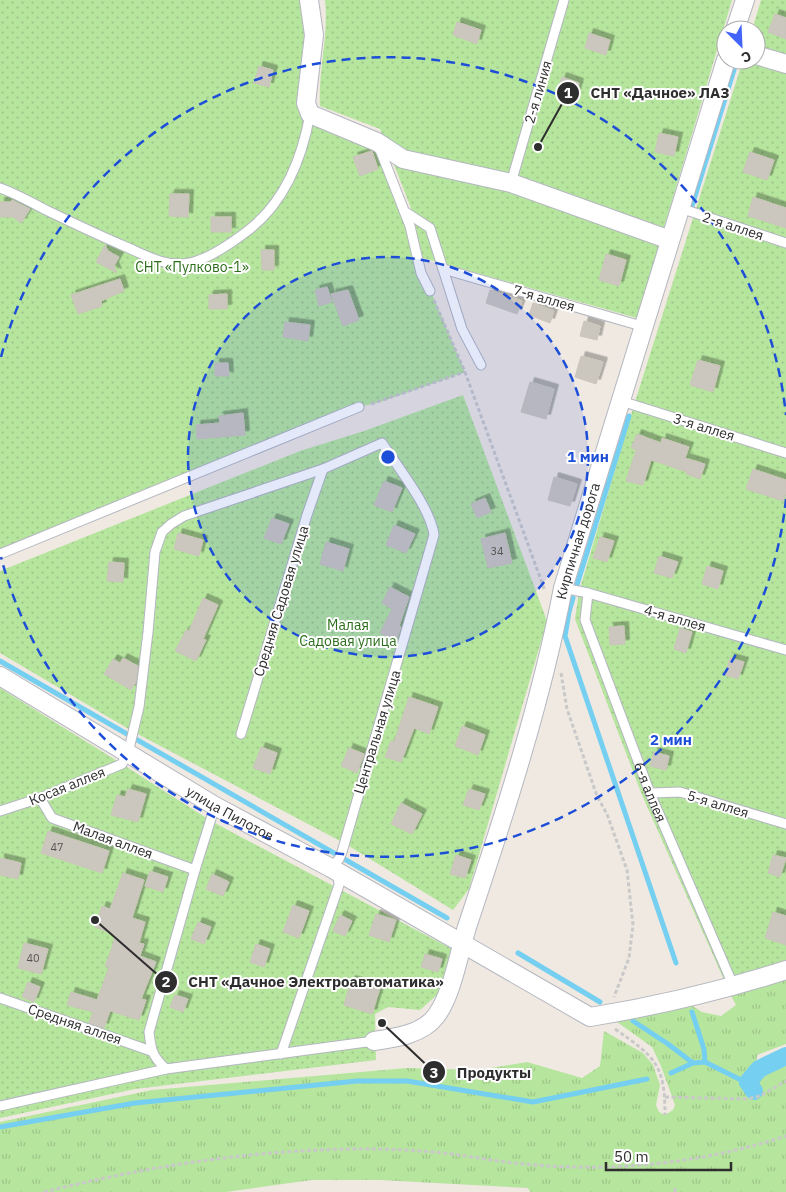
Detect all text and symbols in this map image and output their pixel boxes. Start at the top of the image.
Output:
north arrow [716,20,766,70]
text: С [738,47,754,67]
street label: 2-я линия [520,58,556,126]
callout: СНТ «Дачное» ЛАЗ [556,78,739,108]
text: 1 [563,83,573,102]
text: СНТ «Дачное» ЛАЗ [591,83,729,102]
street label: 2-я аллея [700,208,766,244]
park label: СНТ «Пулково-1» [135,258,249,276]
street label: 7-я аллея [511,281,577,315]
street label: 3-я аллея [671,409,737,445]
text: 1 мин [567,447,609,466]
centre of rings [379,448,397,466]
street label: Кирпичная дорога [552,480,604,601]
street label: Средняя Садовая улица [249,523,313,679]
house number: 34 [490,544,504,558]
street label: 4-я аллея [642,601,708,635]
park label: Малая Садовая улица [299,616,397,650]
street label: Центральная улица [350,667,405,796]
text: 2 мин [650,730,692,749]
street label: 6-я аллея [630,759,670,825]
street label: Косая аллея [26,763,108,809]
street label: улица Пилотов [183,782,277,845]
street label: 5-я аллея [685,786,751,822]
street label: Малая аллея [71,817,155,863]
house number: 47 [50,840,64,854]
house number: 40 [26,951,40,965]
callout: СНТ «Дачное Электроавтоматика» [153,967,453,997]
text: 2 [161,972,171,991]
text: СНТ «Дачное Электроавтоматика» [188,972,444,991]
street label: Средняя аллея [26,1000,124,1048]
callout: Продукты [421,1057,541,1087]
text: 3 [429,1063,439,1082]
text: Продукты [457,1063,531,1082]
scale bar [606,1140,731,1172]
text: 50 m [614,1147,649,1166]

